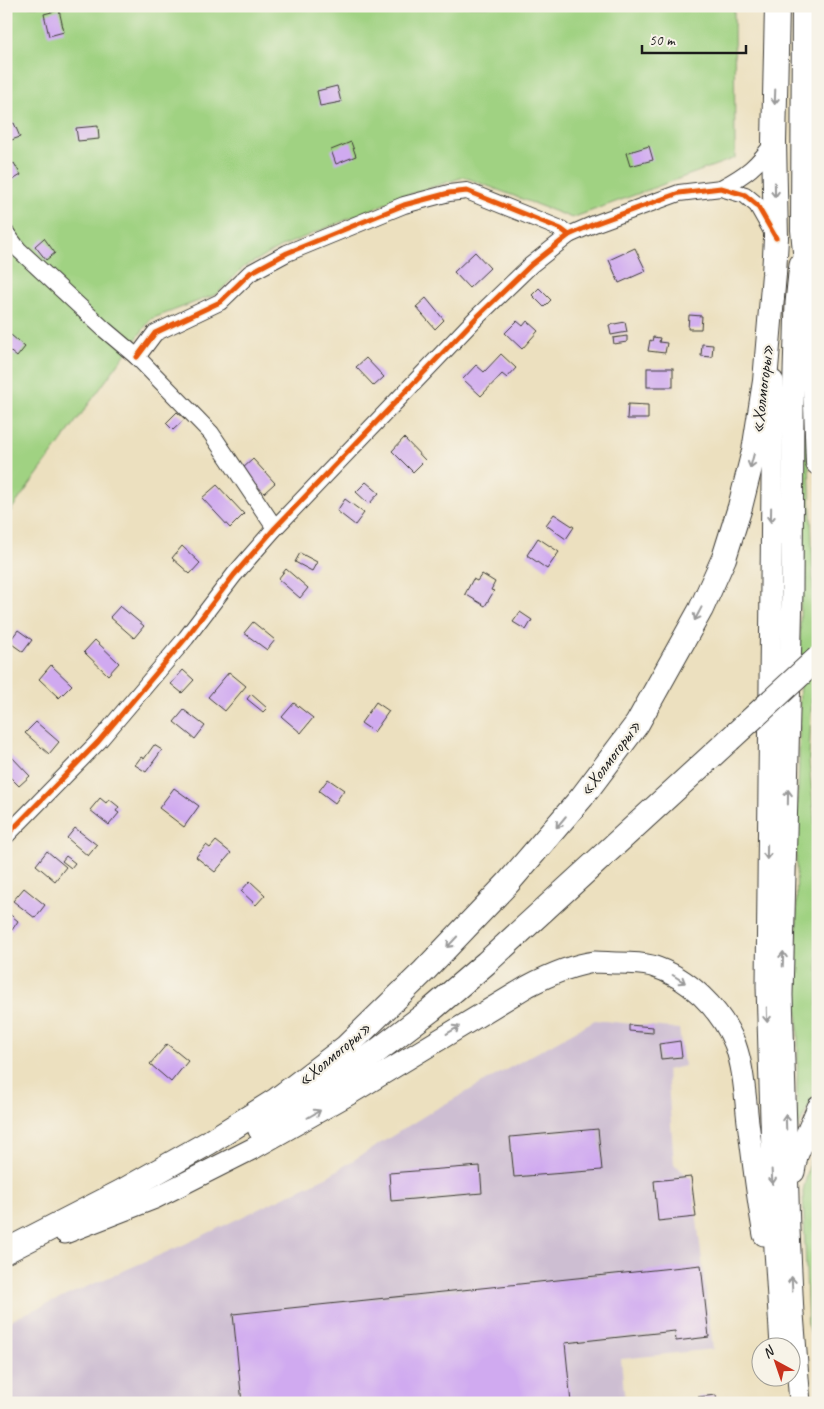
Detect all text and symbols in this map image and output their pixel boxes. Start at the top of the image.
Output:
scale bar [642,22,745,54]
text: 50 m [649,31,676,50]
one-way arrow [771,89,780,105]
one-way arrow [770,182,780,198]
street label: «Холмогоры» [746,343,778,435]
one-way arrow [747,452,756,468]
one-way arrow [766,506,776,523]
one-way arrow [693,606,703,621]
street label: «Холмогоры» [574,715,646,800]
one-way arrow [783,789,792,805]
one-way arrow [555,815,566,828]
one-way arrow [762,844,772,860]
one-way arrow [446,936,458,949]
one-way arrow [779,952,788,968]
one-way arrow [671,974,685,984]
one-way arrow [763,1007,772,1023]
street label: «Холмогоры» [293,1017,376,1091]
one-way arrow [445,1025,459,1035]
one-way arrow [306,1109,321,1119]
one-way arrow [781,1114,791,1130]
one-way arrow [768,1169,777,1185]
one-way arrow [787,1277,796,1293]
north arrow [752,1336,802,1386]
text: N [759,1342,779,1362]

